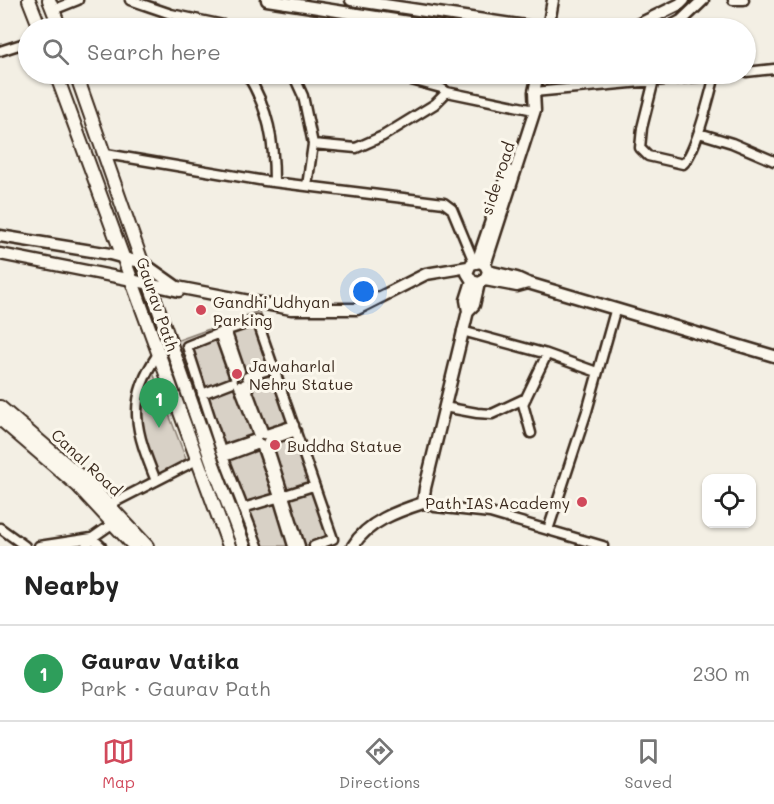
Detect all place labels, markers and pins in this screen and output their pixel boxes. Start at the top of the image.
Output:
place label: Gandhi Udhyan Parking [213,291,330,330]
marker: Gandhi Udhyan Parking [194,303,208,317]
place label: Jawaharlal Nehru Statue [249,355,353,394]
marker: Jawaharlal Nehru Statue [230,367,244,381]
pin: 1 [140,378,178,428]
place label: Buddha Statue [287,435,402,456]
marker: Buddha Statue [268,438,282,452]
place label: Path IAS Academy [425,492,570,513]
marker: Path IAS Academy [575,495,589,509]

